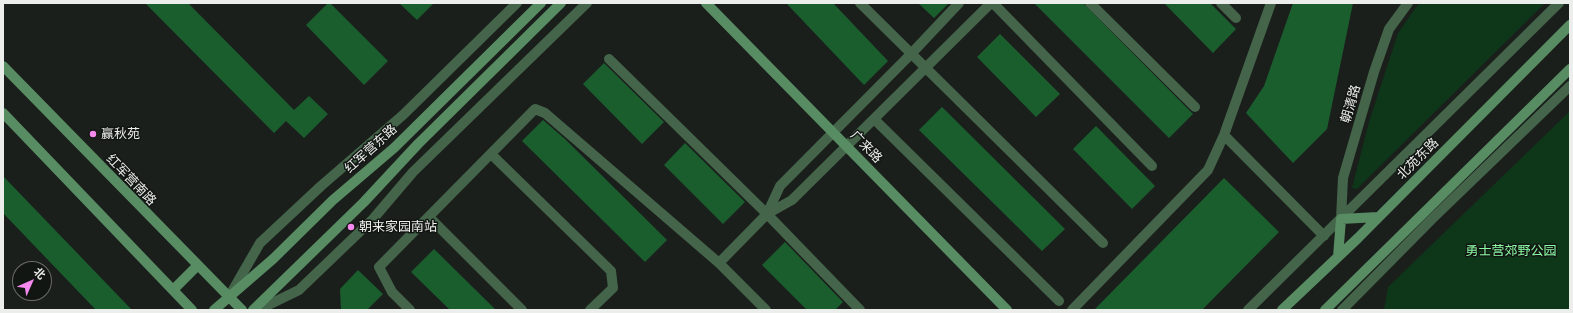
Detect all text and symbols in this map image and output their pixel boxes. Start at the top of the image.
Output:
street label: 朝清路 [1338,83,1364,125]
street label: 红军营东路 [342,121,400,177]
place label: 赢秋苑 [101,126,140,142]
street label: 广来路 [847,128,885,166]
marker: 赢秋苑 [88,129,98,139]
street label: 北苑东路 [1394,135,1442,183]
street label: 红军营南路 [103,151,159,209]
place label: 朝来家园南站 [359,219,437,235]
marker: 朝来家园南站 [346,222,356,232]
park label: 勇士营郊野公园 [1466,243,1556,259]
north arrow [12,261,52,301]
text: 北 [31,264,49,282]

